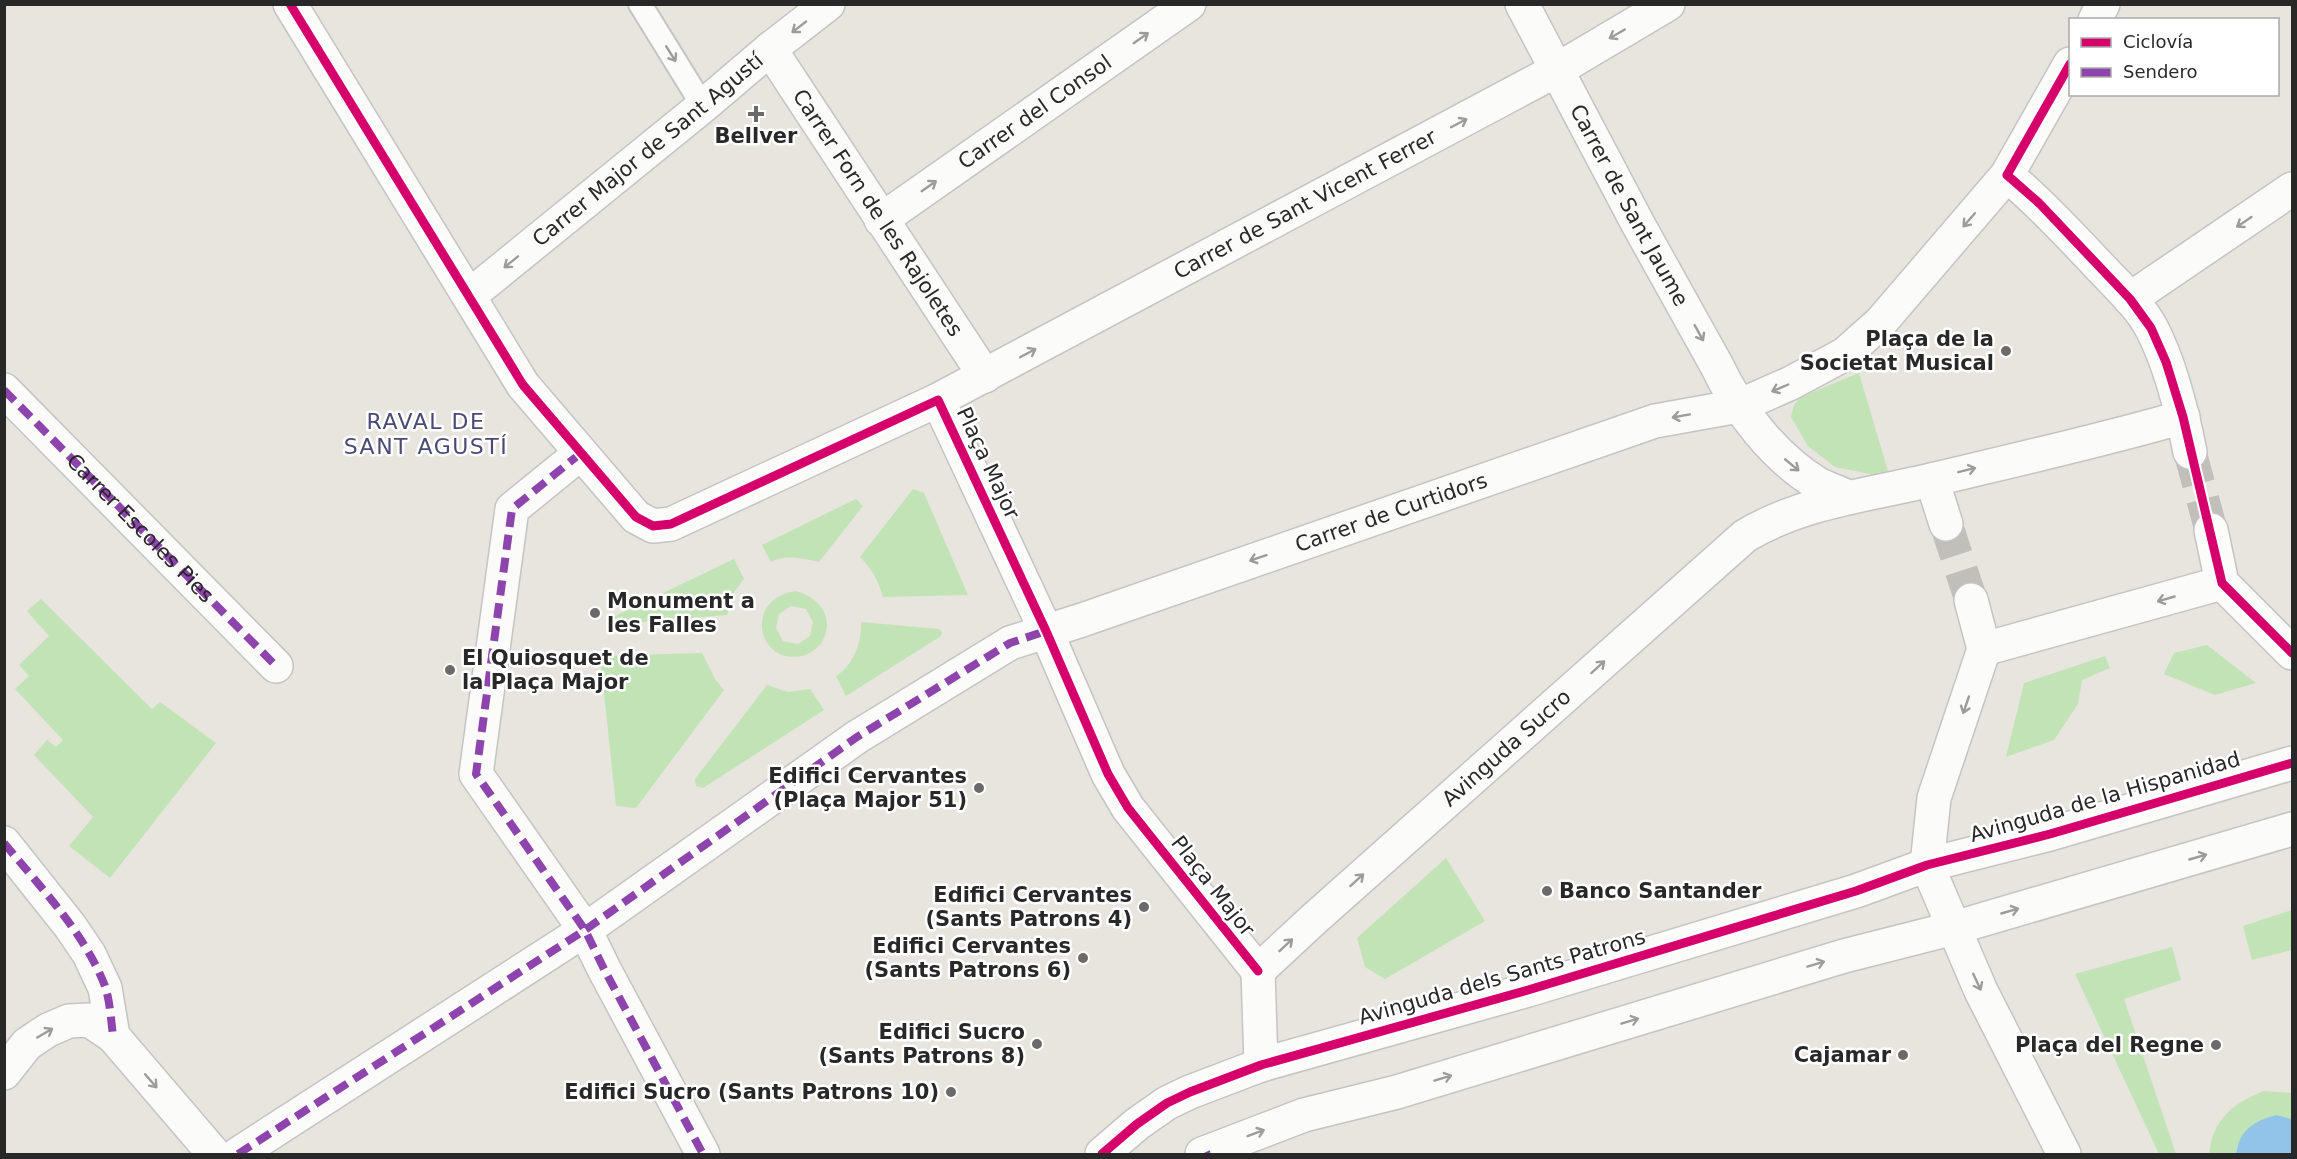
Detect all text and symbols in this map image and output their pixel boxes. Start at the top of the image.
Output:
legend [2069,18,2279,96]
one-way arrow [791,20,807,33]
one-way arrow [1609,29,1626,41]
text: Ciclovía [2123,31,2193,52]
one-way arrow [1132,32,1148,44]
one-way arrow [666,45,678,62]
street label: Carrer Major de Sant Agustí [528,48,769,251]
street label: Carrer del Consol [954,50,1116,174]
text: Sendero [2123,61,2197,82]
street label: Carrer Forn de les Rajoletes [788,85,968,341]
street label: Carrer de Sant Jaume [1565,100,1693,310]
marker: Bellver [749,107,763,121]
one-way arrow [1449,117,1467,128]
place label: Bellver [715,124,798,148]
street label: Carrer de Sant Vicent Ferrer [1170,124,1441,284]
one-way arrow [921,180,937,192]
one-way arrow [1962,212,1975,228]
one-way arrow [2235,215,2252,228]
one-way arrow [503,256,519,269]
one-way arrow [1693,325,1705,342]
place label: Plaça de la Societat Musical [1800,327,1994,375]
marker: Plaça de la Societat Musical [1999,344,2013,358]
one-way arrow [1018,347,1036,358]
one-way arrow [1771,383,1790,394]
street label: Plaça Major [952,403,1025,523]
district label: RAVAL DE SANT AGUSTÍ [344,409,508,459]
one-way arrow [1672,411,1692,422]
street label: Carrer Escoles Pies [62,449,219,608]
one-way arrow [1784,458,1800,471]
one-way arrow [1957,464,1976,476]
street label: Carrer de Curtidors [1292,468,1490,557]
one-way arrow [1249,554,1268,565]
place label: Monument a les Falles [607,589,755,637]
one-way arrow [2157,593,2176,605]
marker: Monument a les Falles [588,606,602,620]
place label: El Quiosquet de la Plaça Major [462,646,649,694]
one-way arrow [1590,660,1605,674]
marker: El Quiosquet de la Plaça Major [443,663,457,677]
street label: Avinguda Sucro [1437,685,1576,811]
one-way arrow [1959,695,1970,714]
street label: Avinguda de la Hispanidad [1967,747,2243,847]
place label: Edifici Cervantes (Plaça Major 51) [768,764,967,812]
marker: Edifici Cervantes (Plaça Major 51) [972,781,986,795]
street label: Plaça Major [1166,831,1260,941]
one-way arrow [2188,851,2207,862]
one-way arrow [1350,873,1365,887]
place label: Banco Santander [1559,879,1762,903]
place label: Edifici Cervantes (Sants Patrons 4) [926,883,1132,931]
marker: Banco Santander [1540,884,1554,898]
marker: Edifici Cervantes (Sants Patrons 4) [1137,900,1151,914]
one-way arrow [2001,905,2020,917]
street label: Avinguda dels Sants Patrons [1356,924,1648,1030]
place label: Edifici Cervantes (Sants Patrons 6) [865,934,1071,982]
one-way arrow [1278,938,1293,952]
marker: Edifici Cervantes (Sants Patrons 6) [1076,951,1090,965]
one-way arrow [1806,958,1825,969]
one-way arrow [1972,973,1983,991]
one-way arrow [1620,1015,1639,1026]
place label: Edifici Sucro (Sants Patrons 8) [819,1020,1025,1068]
one-way arrow [36,1026,53,1038]
place label: Plaça del Regne [2015,1033,2204,1057]
marker: Edifici Sucro (Sants Patrons 8) [1030,1037,1044,1051]
marker: Plaça del Regne [2209,1038,2223,1052]
place label: Cajamar [1794,1043,1892,1067]
marker: Cajamar [1896,1048,1910,1062]
one-way arrow [1433,1072,1452,1083]
one-way arrow [144,1073,158,1088]
place label: Edifici Sucro (Sants Patrons 10) [564,1080,939,1104]
marker: Edifici Sucro (Sants Patrons 10) [944,1085,958,1099]
one-way arrow [1246,1126,1265,1137]

